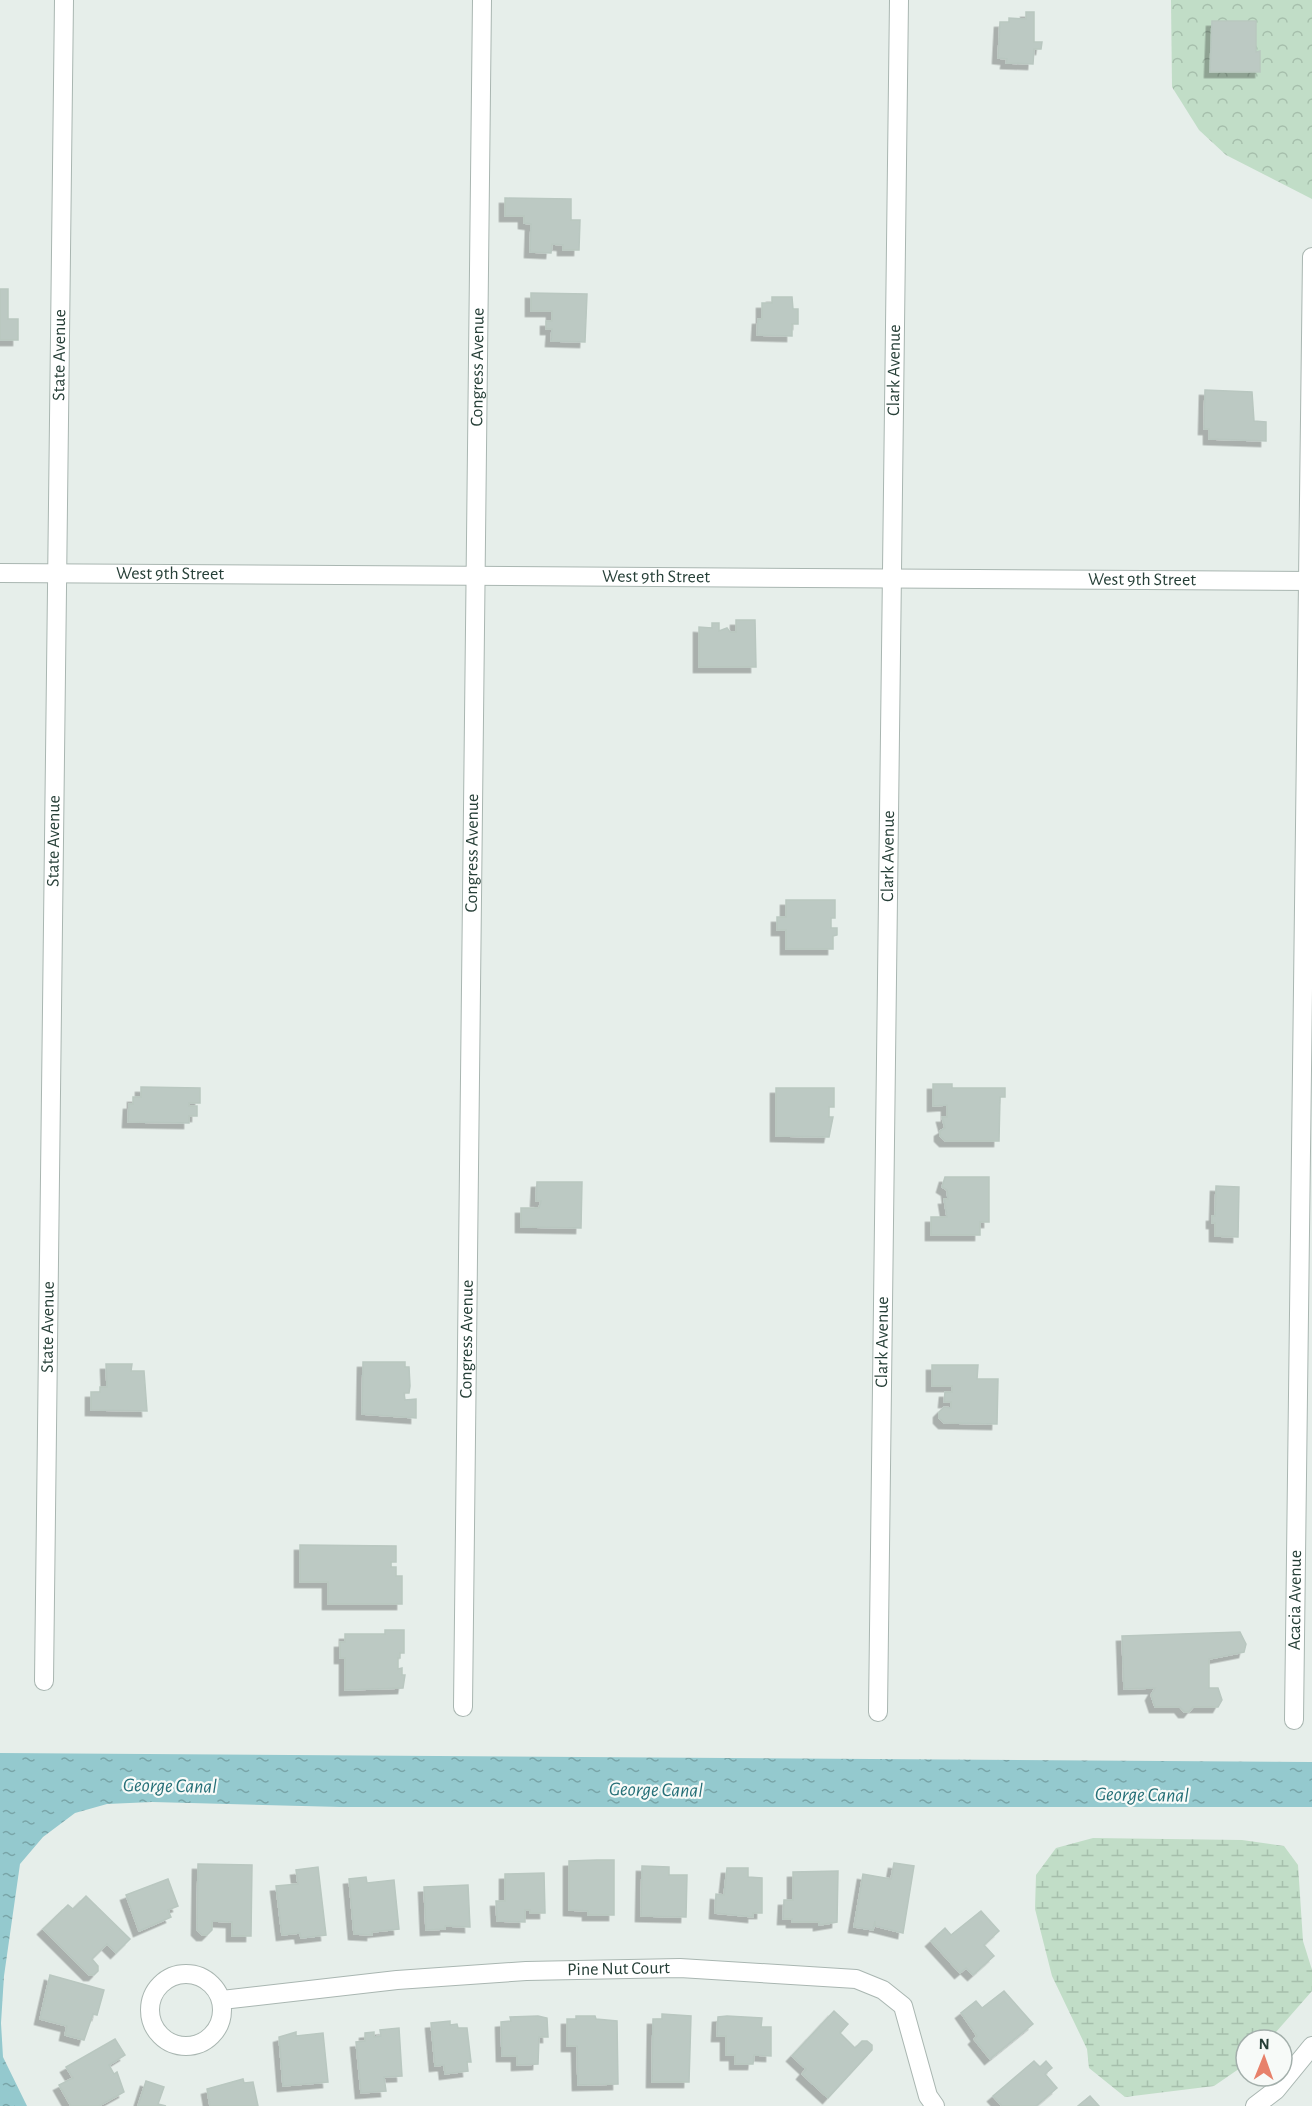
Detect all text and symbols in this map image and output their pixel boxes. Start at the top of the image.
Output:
street label: Congress Avenue [468,308,488,427]
street label: State Avenue [50,309,69,401]
street label: Clark Avenue [885,324,904,416]
street label: West 9th Street [116,565,224,583]
street label: West 9th Street [602,568,710,586]
street label: West 9th Street [1088,571,1196,589]
street label: Congress Avenue [463,794,482,913]
street label: State Avenue [44,795,64,887]
street label: Clark Avenue [879,810,898,902]
street label: Congress Avenue [457,1280,477,1398]
street label: State Avenue [39,1281,58,1373]
street label: Clark Avenue [873,1296,892,1388]
street label: Acacia Avenue [1286,1550,1305,1650]
water label: George Canal [123,1775,217,1797]
water label: George Canal [609,1779,703,1801]
water label: George Canal [1095,1784,1189,1806]
street label: Pine Nut Court [567,1959,670,1979]
north arrow [1234,2028,1294,2088]
text: N [1259,2036,1270,2052]

